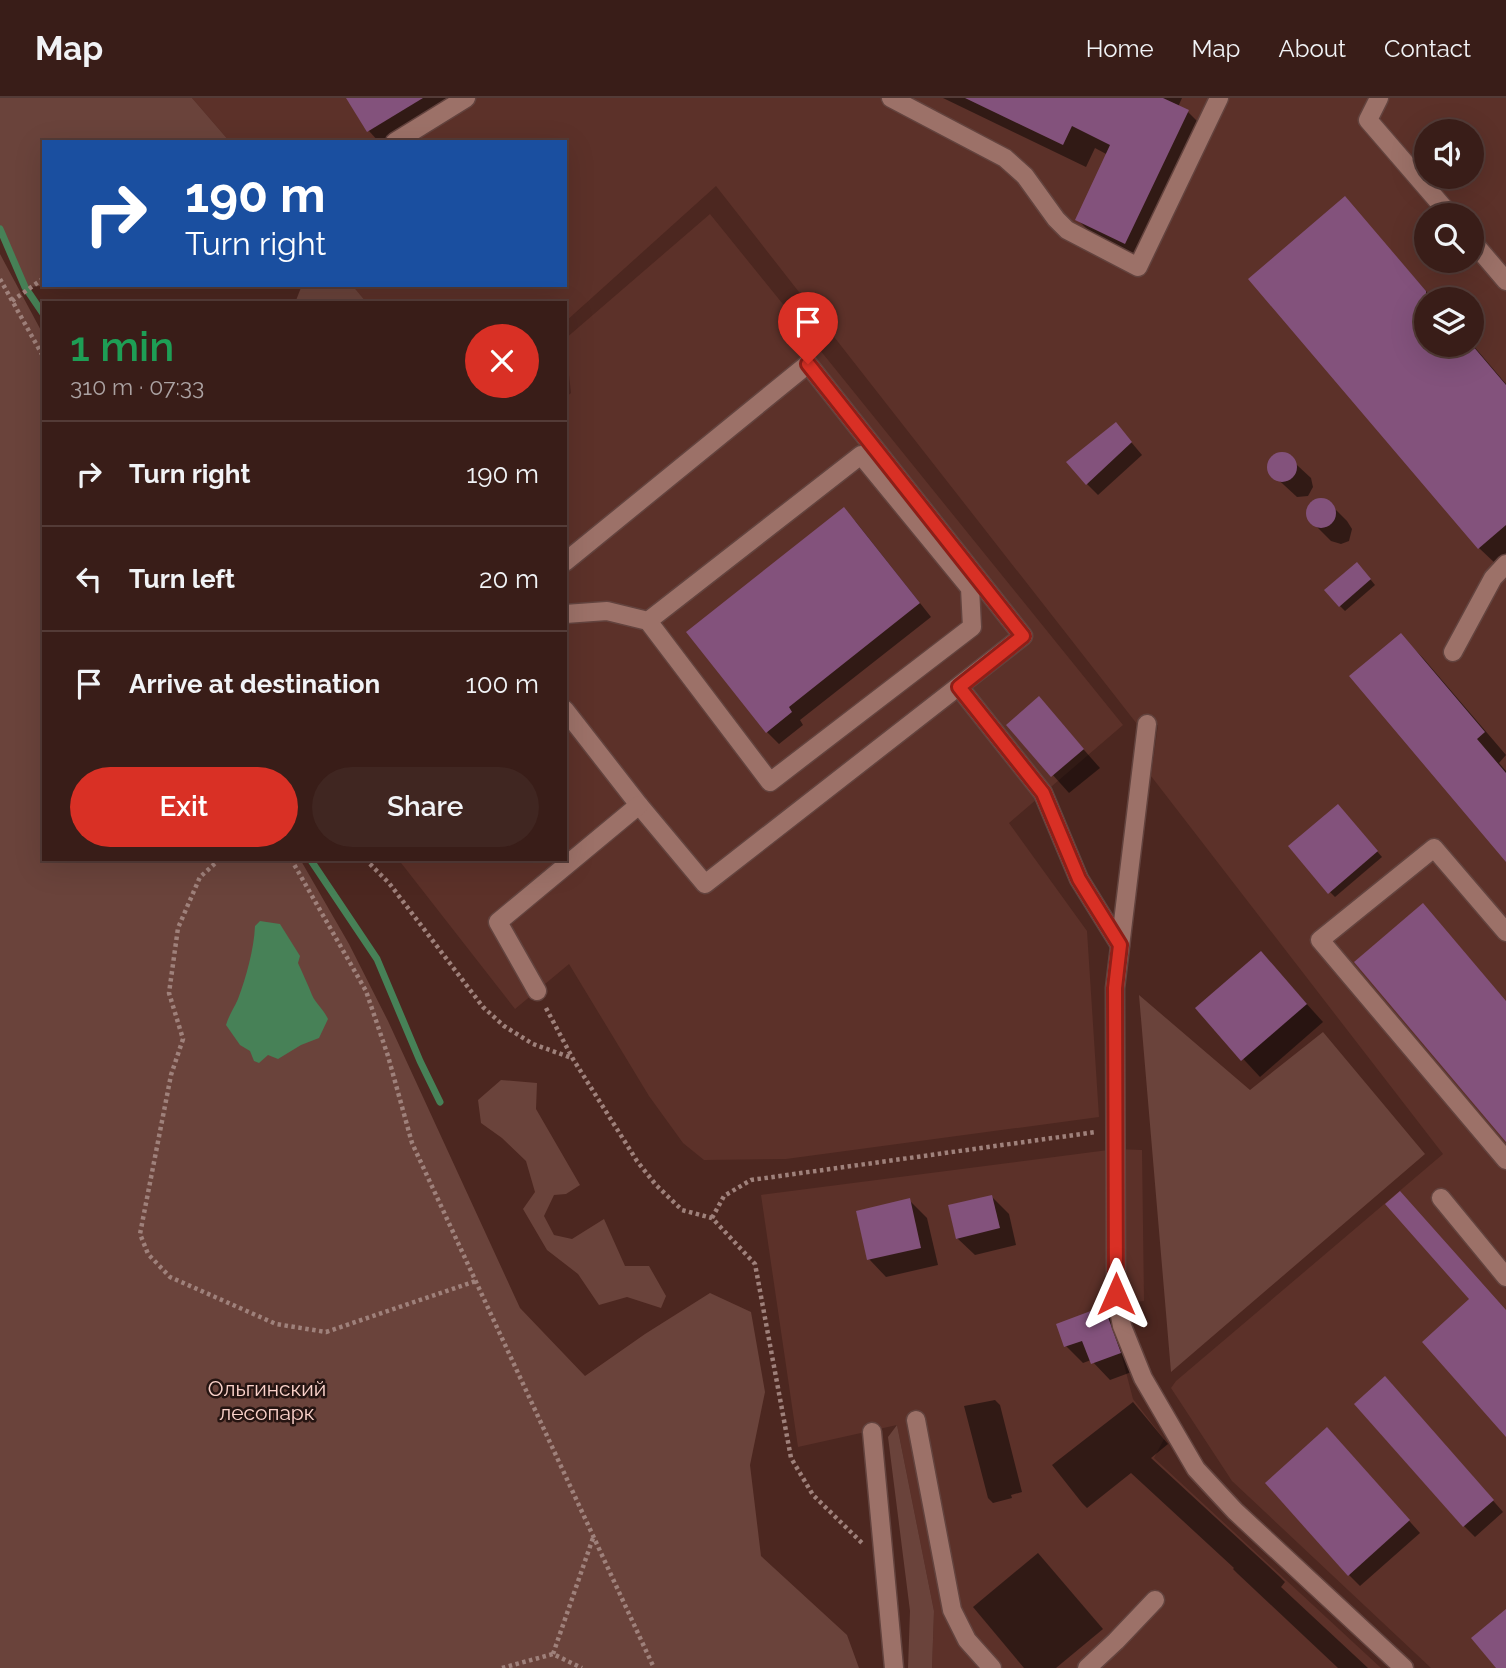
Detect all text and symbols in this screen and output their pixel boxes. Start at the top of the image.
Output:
text: Map [35,29,103,68]
text: Home [1086,34,1154,63]
text: Map [1192,34,1240,63]
text: About [1278,34,1346,63]
text: Contact [1384,34,1471,63]
map controls [1414,119,1484,357]
button: sound [1414,119,1484,189]
text: 190 m [185,166,326,223]
icon: right [70,168,161,259]
button: search [1414,203,1484,273]
text: Turn right [185,225,326,262]
button: layers [1414,287,1484,357]
pin [778,292,838,364]
icon: arrive [789,303,827,341]
text: 1 min [70,322,174,371]
button: close [465,324,539,398]
text: 310 m · 07:33 [70,373,204,400]
icon: right [70,455,108,493]
text: Turn right [129,459,250,489]
text: 190 m [466,459,539,489]
icon: left [70,560,108,598]
text: Turn left [129,564,235,594]
text: 20 m [479,564,539,594]
icon: arrive [70,665,108,703]
text: Arrive at destination [129,669,380,699]
text: 100 m [466,669,539,699]
button: Exit [70,767,298,847]
button: Share [312,767,539,847]
position arrow [1079,1257,1153,1331]
park label: Ольгинский лесопарк [208,1376,326,1425]

